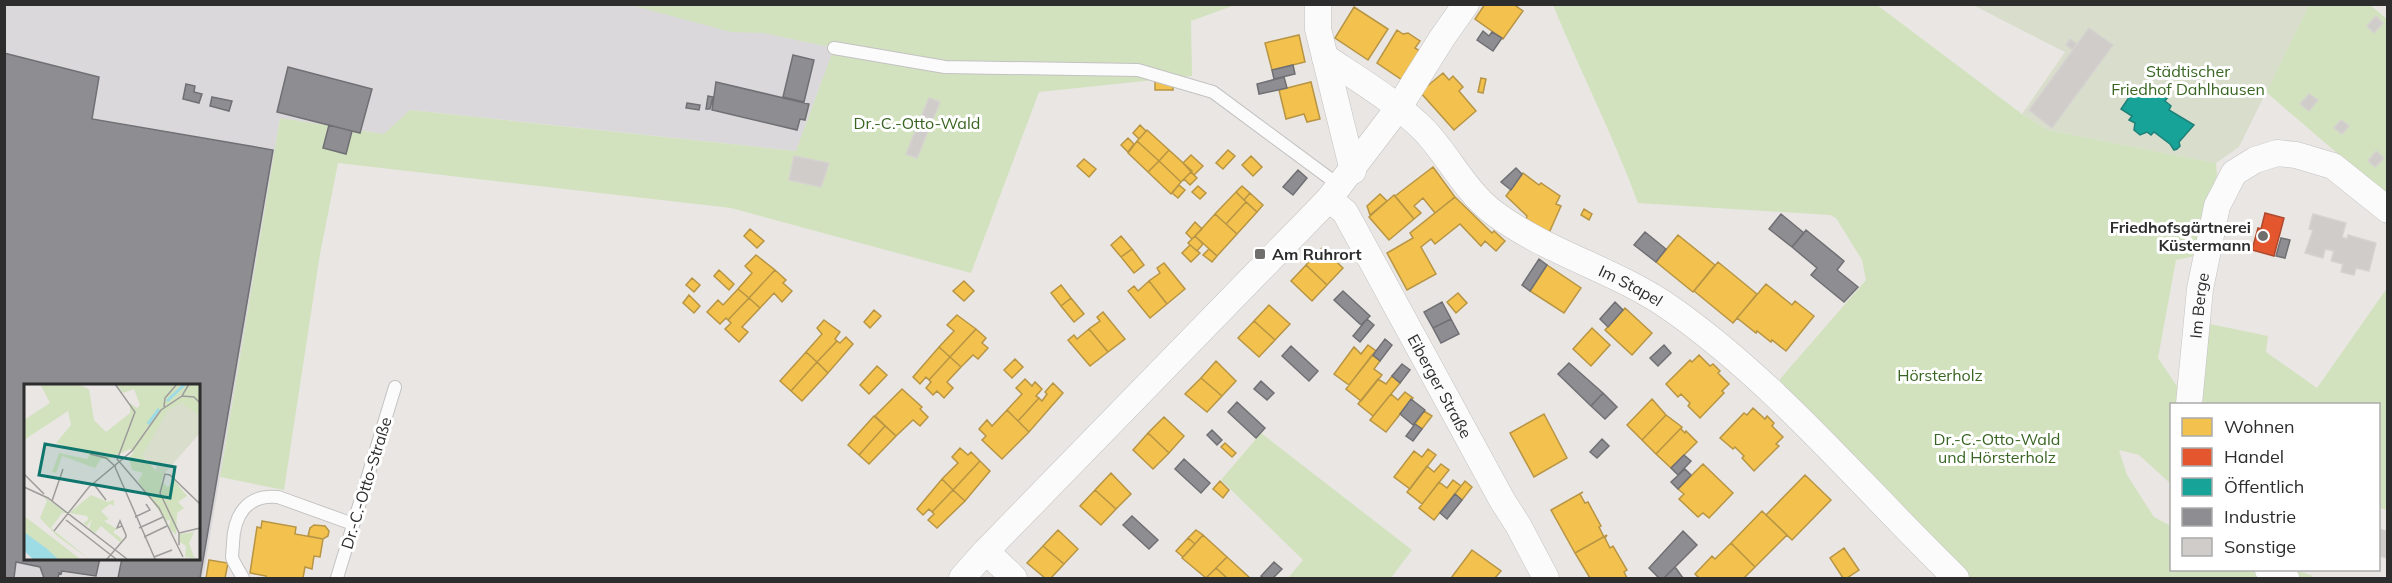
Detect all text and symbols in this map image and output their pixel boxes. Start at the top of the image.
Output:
park label: Städtischer Friedhof Dahlhausen [2111,61,2265,99]
park label: Dr.-C.-Otto-Wald [854,113,980,133]
place label: Friedhofsgärtnerei Küstermann [2110,217,2251,255]
marker: Friedhofsgärtnerei Küstermann [2256,229,2270,243]
place label: Am Ruhrort [1272,244,1362,264]
marker: Am Ruhrort [1253,247,1267,261]
street label: Im Stapel [1595,260,1667,310]
street label: Im Berge [2185,271,2213,339]
street label: Eiberger Straße [1404,331,1476,442]
park label: Hörsterholz [1897,365,1983,385]
inset map [24,384,200,559]
legend [2170,403,2380,571]
street label: Dr.-C.-Otto-Straße [336,415,396,551]
text: Wohnen [2224,415,2295,438]
park label: Dr.-C.-Otto-Wald und Hörsterholz [1934,429,2060,467]
text: Handel [2224,445,2284,468]
text: Öffentlich [2224,475,2304,498]
text: Industrie [2224,505,2296,528]
text: Sonstige [2224,535,2296,558]

